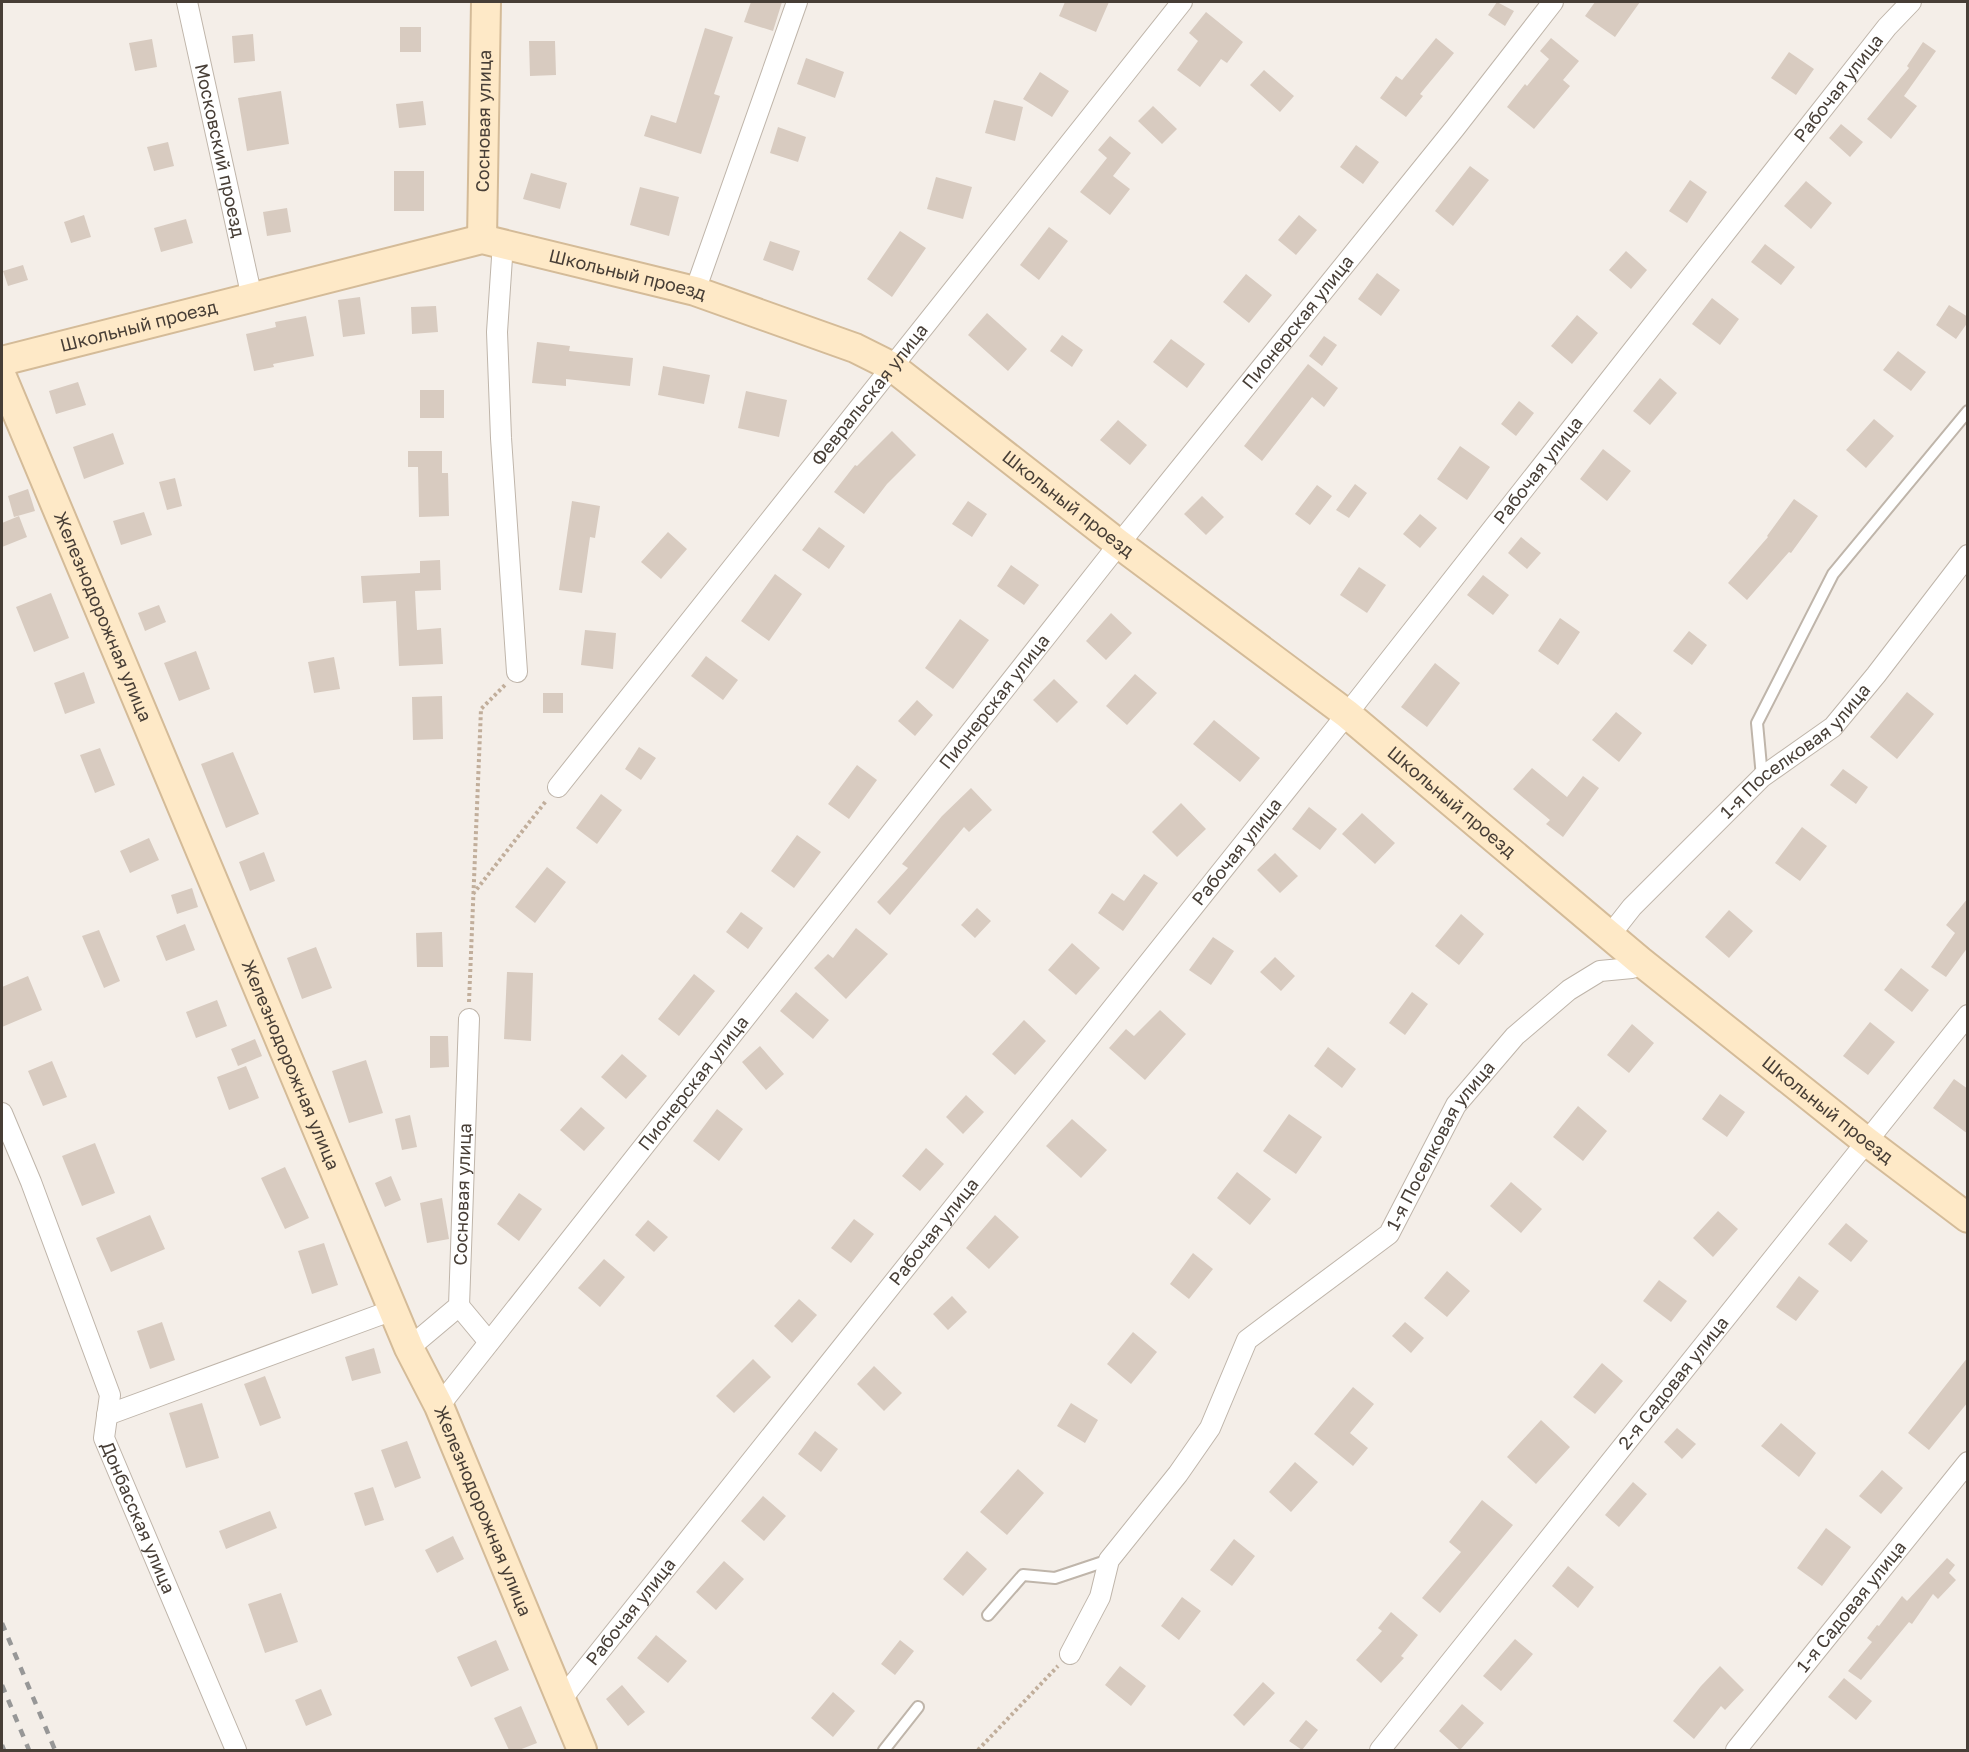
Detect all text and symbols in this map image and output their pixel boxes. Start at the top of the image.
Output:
street label: Рабочая улица [1789,29,1887,146]
street label: Сосновая улица [471,50,495,192]
street label: Московский проезд [191,61,250,239]
street label: Школьный проезд [547,244,710,304]
street label: Пионерская улица [1237,250,1358,393]
street label: Школьный проезд [58,295,219,356]
street label: Февральская улица [806,319,932,470]
street label: Рабочая улица [1488,412,1587,528]
street label: Школьный проезд [998,445,1139,561]
street label: Железнодорожная улица [50,508,157,725]
street label: Пионерская улица [934,629,1054,773]
street label: 1-я Поселковая улица [1715,679,1874,823]
street label: Школьный проезд [1383,741,1521,862]
street label: Рабочая улица [1187,793,1286,909]
street label: Железнодорожная улица [238,956,345,1173]
street label: Пионерская улица [633,1011,753,1154]
street label: Школьный проезд [1758,1051,1898,1168]
street label: 1-я Поселковая улица [1381,1056,1499,1234]
street label: Сосновая улица [448,1123,475,1266]
street label: Рабочая улица [884,1173,983,1289]
street label: 2-я Садовая улица [1613,1311,1733,1453]
street label: Железнодорожная улица [430,1402,537,1619]
street label: Донбасская улица [97,1438,181,1597]
street label: 1-я Садовая улица [1791,1536,1910,1676]
street label: Рабочая улица [581,1553,680,1669]

